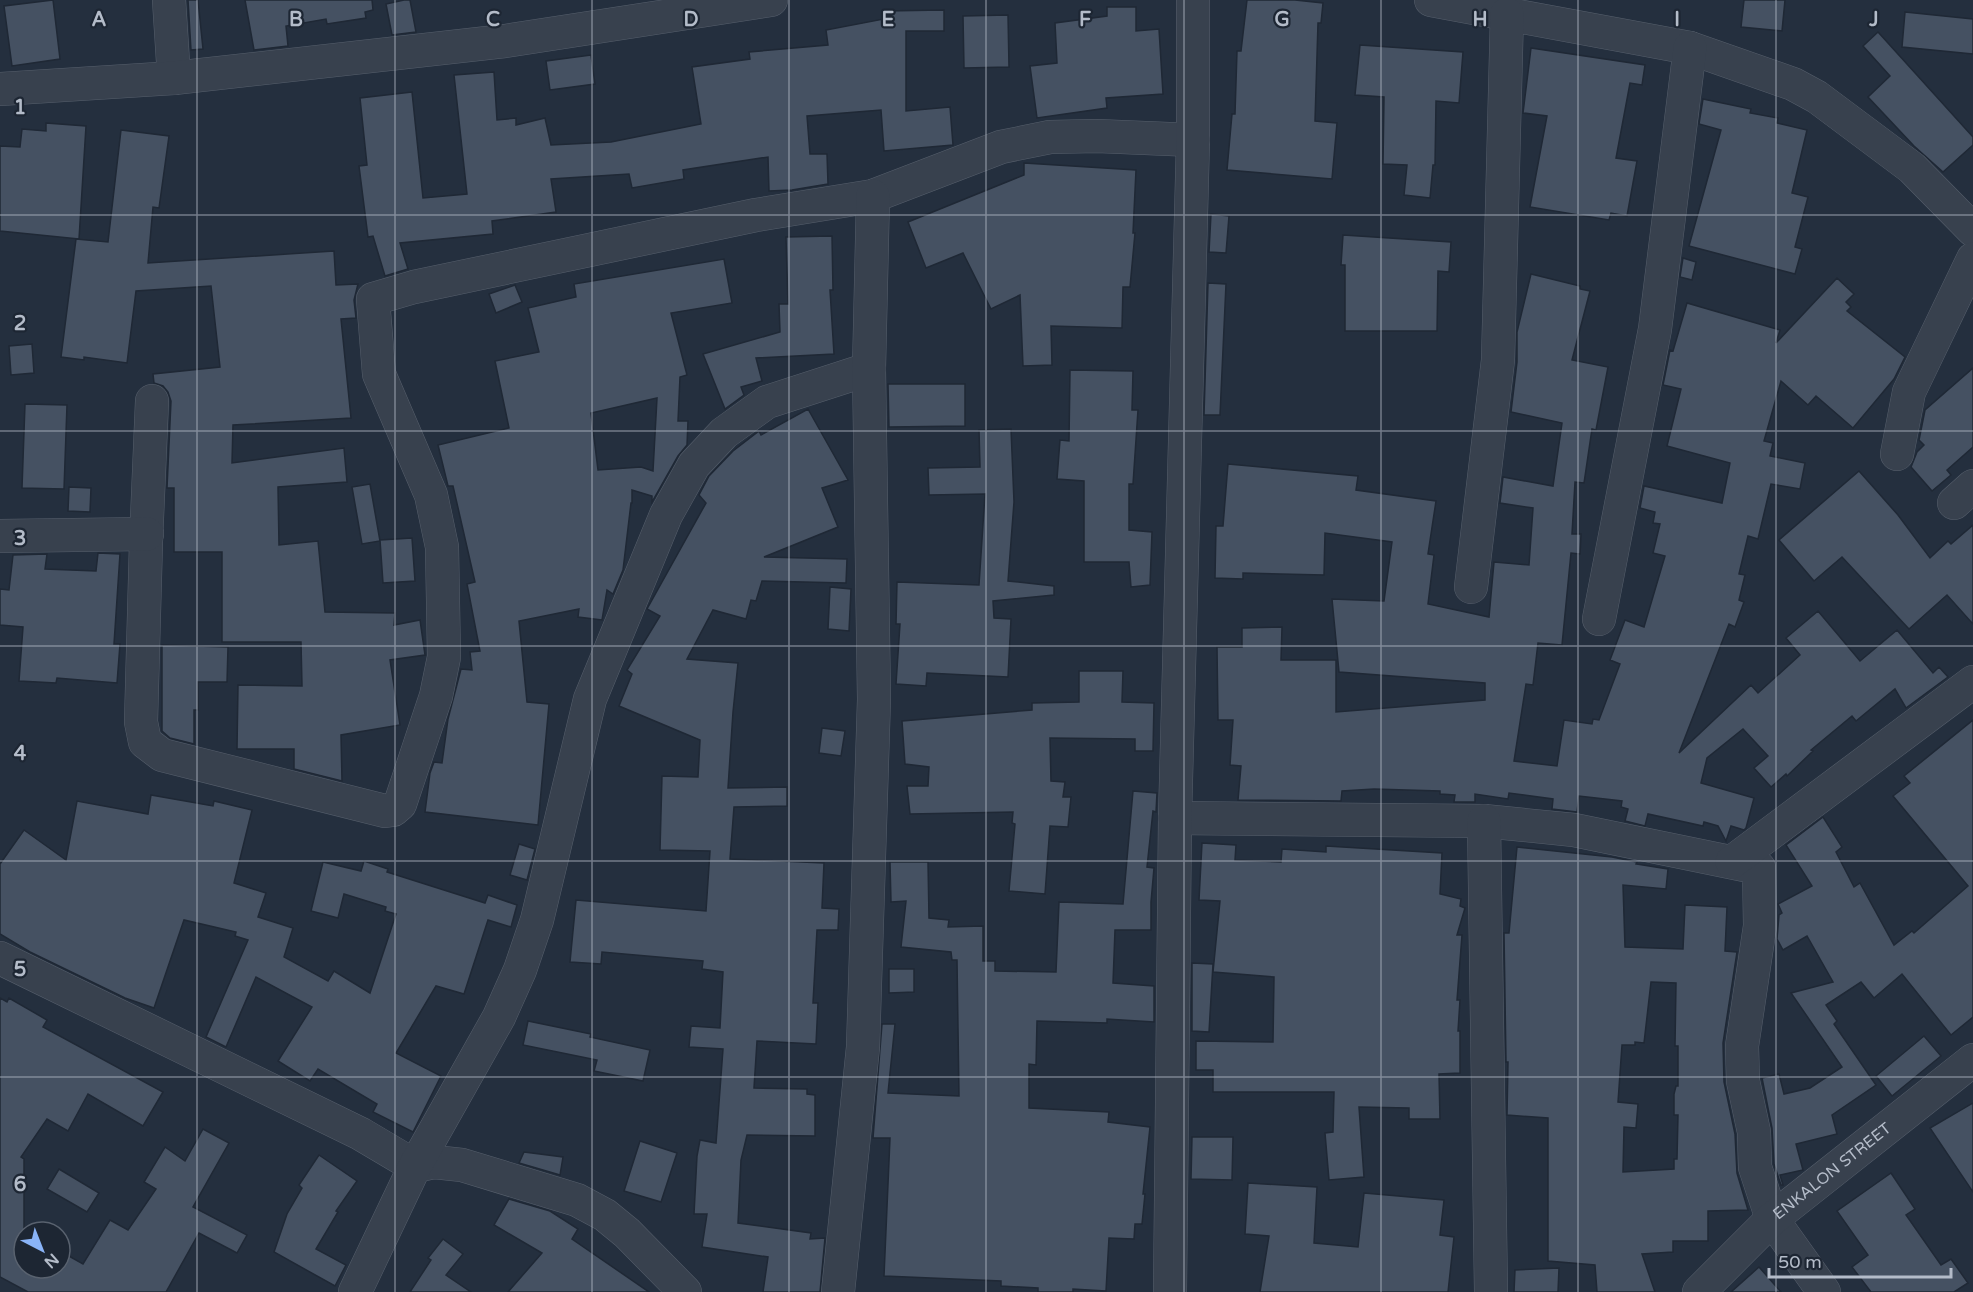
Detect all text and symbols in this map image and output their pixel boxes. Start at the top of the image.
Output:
text: A [92,8,107,32]
text: B [289,8,303,32]
text: C [486,8,500,32]
text: D [683,8,699,32]
text: E [882,8,895,32]
text: F [1079,8,1091,32]
text: G [1274,8,1290,32]
text: H [1472,8,1488,32]
text: I [1674,8,1680,32]
text: J [1868,8,1879,32]
text: 1 [14,96,26,120]
text: 2 [14,312,26,336]
text: 3 [14,527,26,551]
text: 4 [14,742,27,766]
text: 5 [14,958,26,982]
street label: ENKALON STREET [1769,1118,1896,1224]
text: 6 [14,1173,26,1197]
north arrow [12,1220,72,1280]
scale bar [1769,1241,1950,1279]
text: N [40,1249,63,1272]
text: 50 m [1778,1251,1822,1273]

